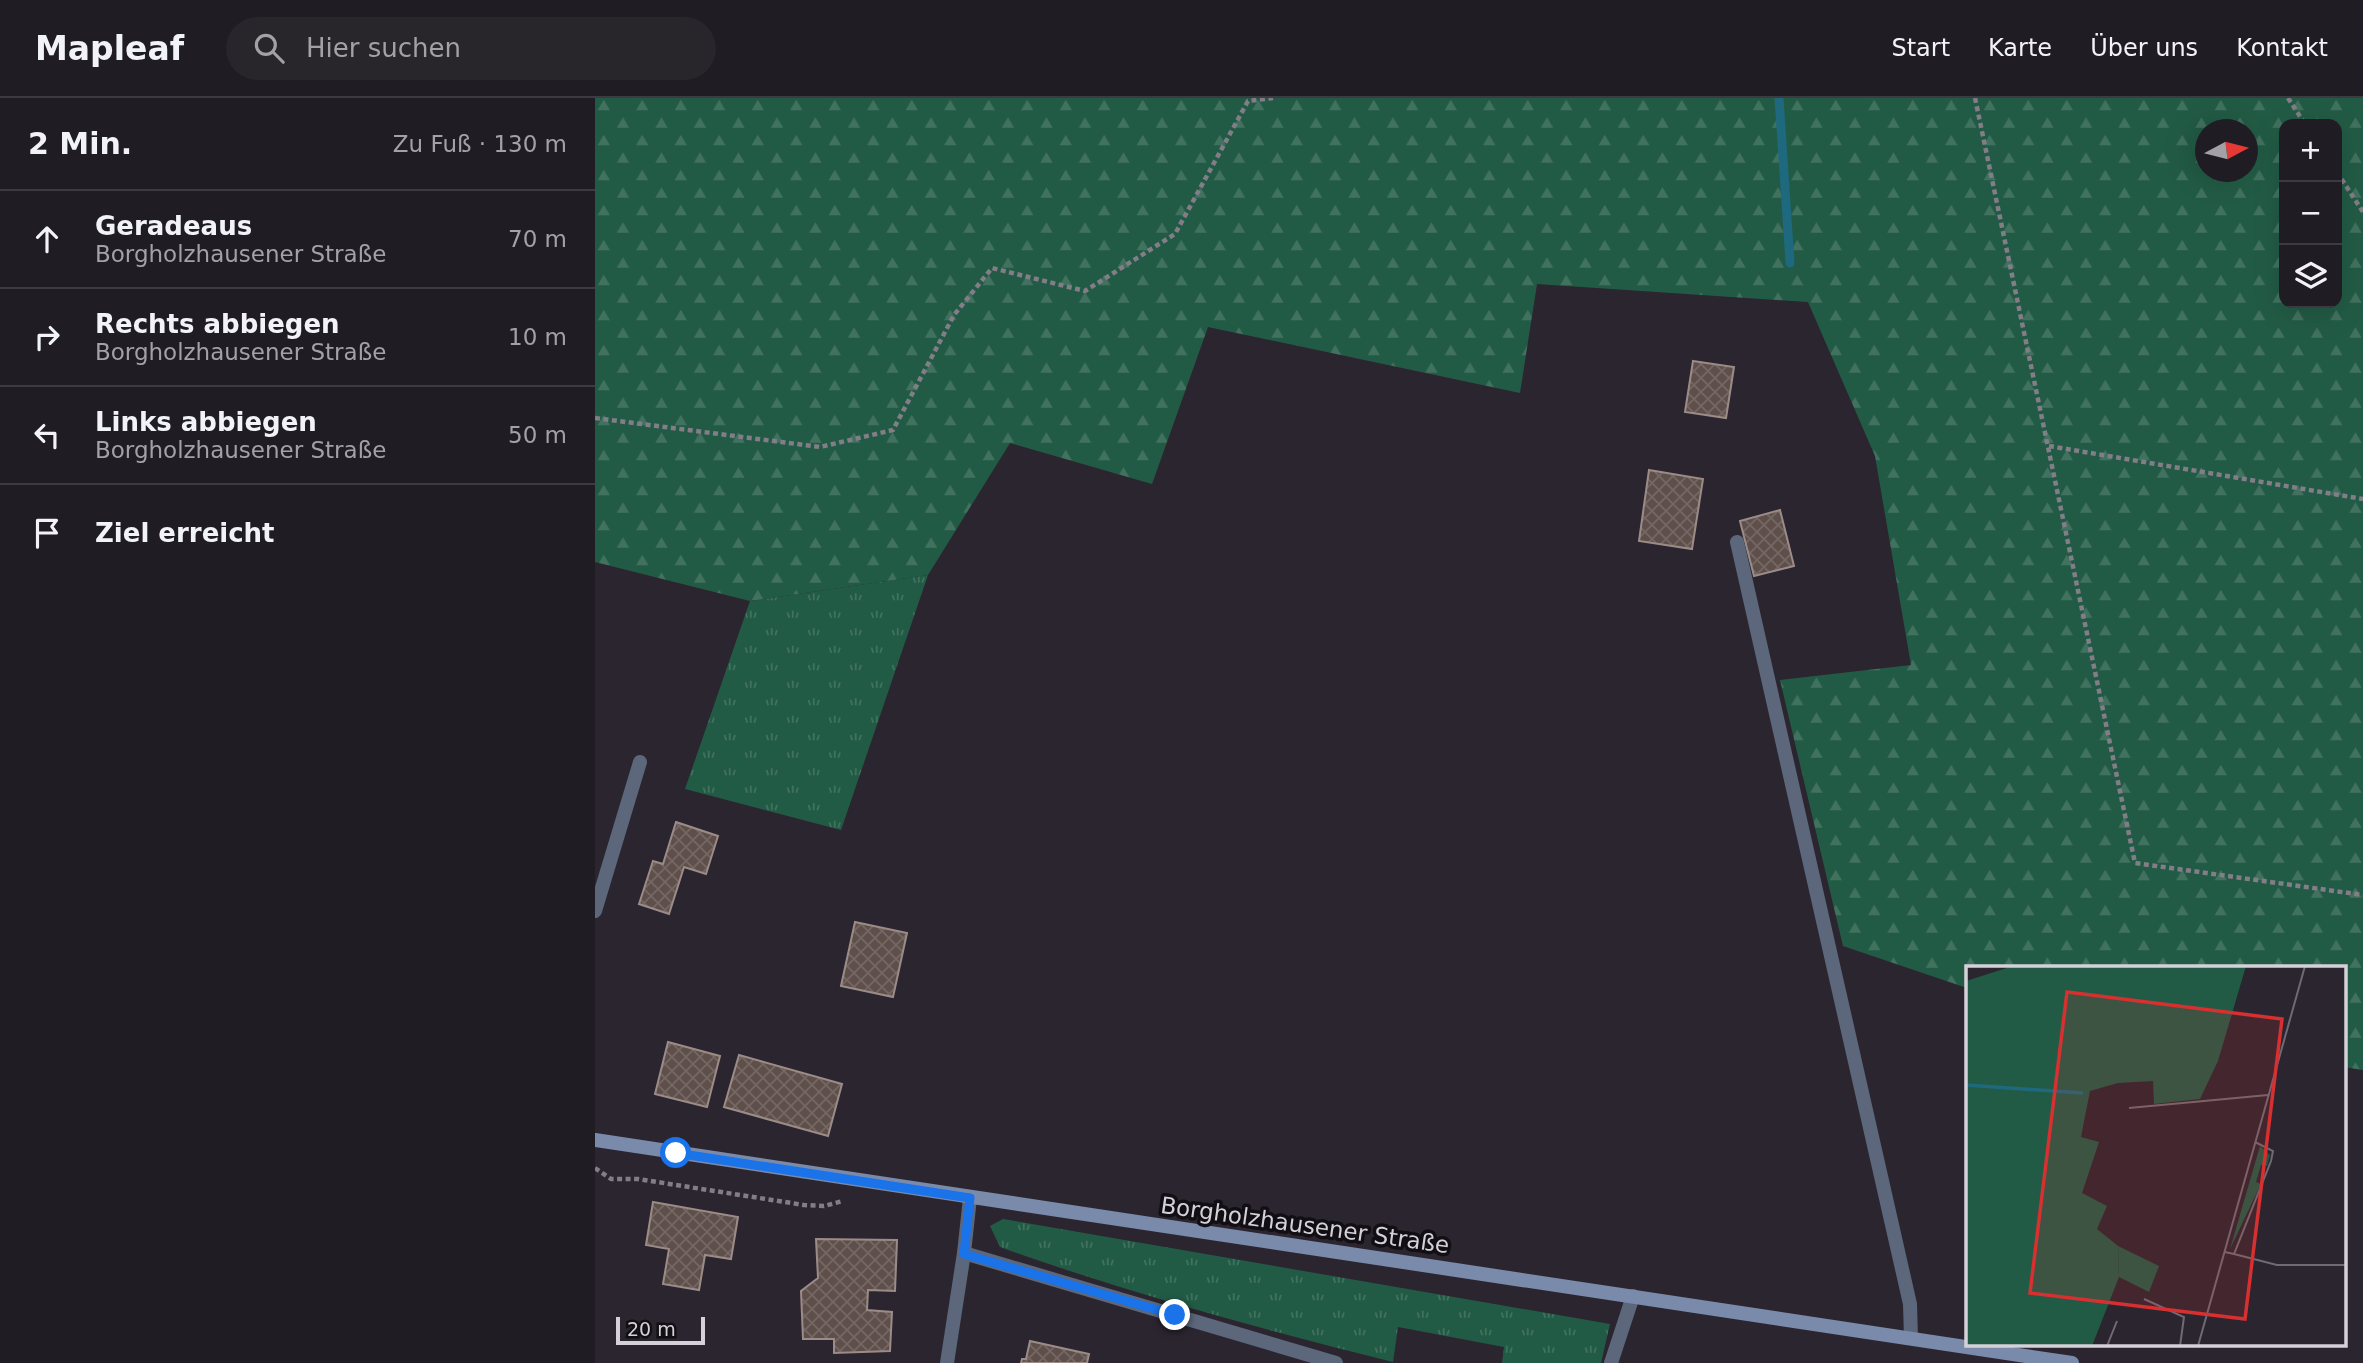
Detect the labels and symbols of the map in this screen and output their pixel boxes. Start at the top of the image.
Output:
north arrow [2195,119,2258,182]
inset map [1966,966,2345,1346]
route start [660,1137,691,1168]
street label: Borgholzhausener Straße [1159,1192,1451,1258]
route end [1159,1299,1190,1330]
scale bar [616,1314,705,1346]

